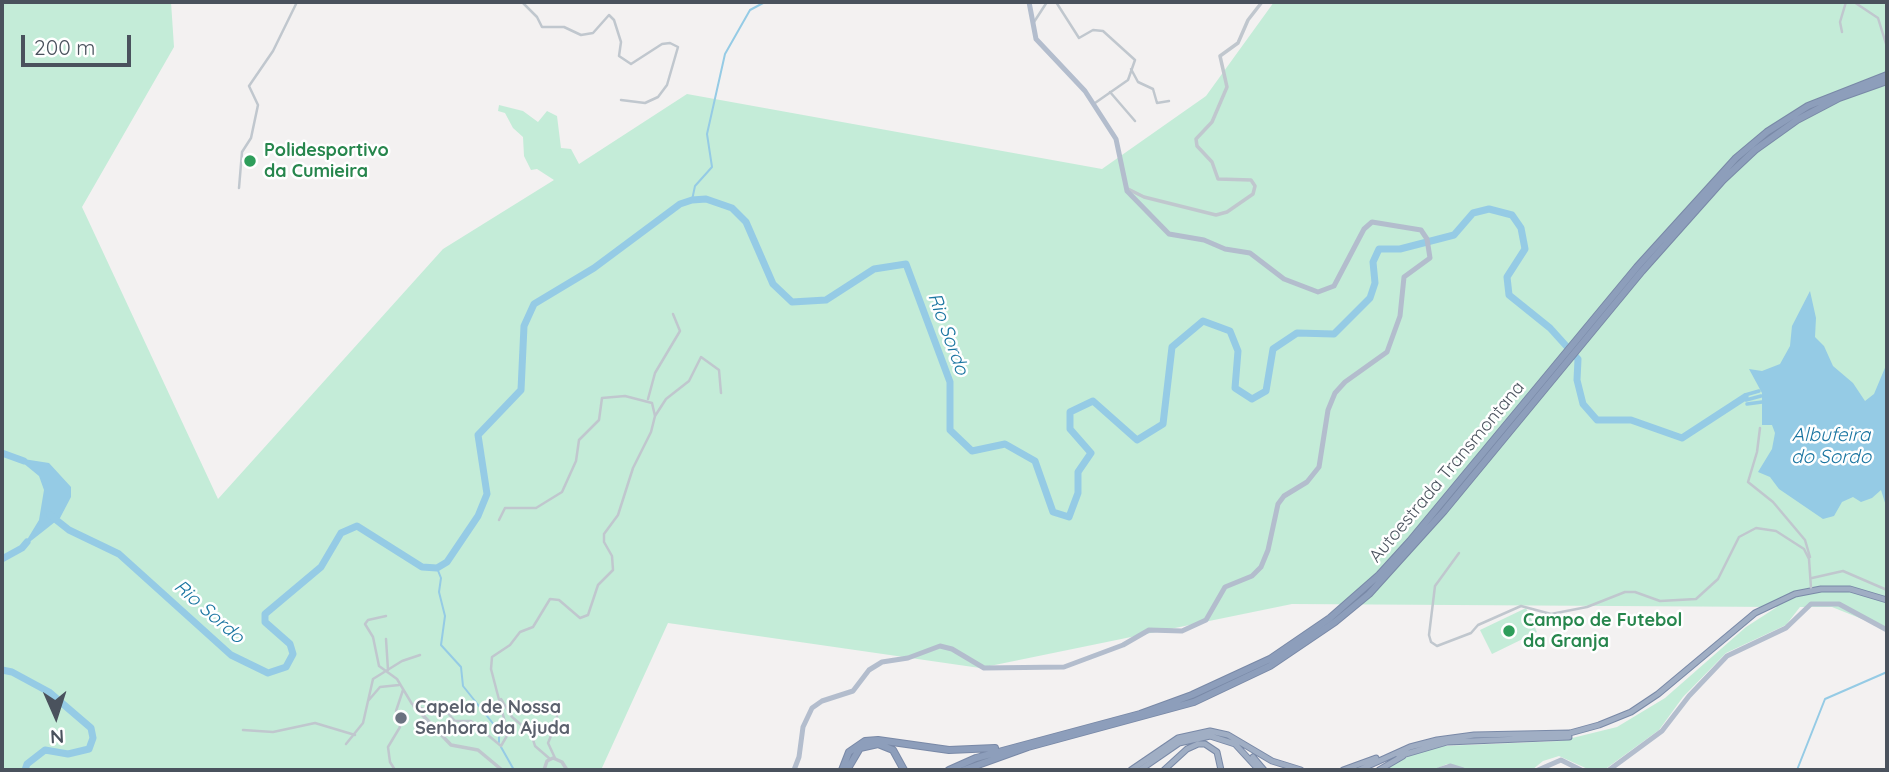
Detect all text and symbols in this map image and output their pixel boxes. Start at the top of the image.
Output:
scale bar [24,21,135,65]
text: 200 m [34,34,96,60]
place label: Polidesportivo da Cumieira [264,140,389,182]
marker: Polidesportivo da Cumieira [242,153,258,169]
water label: Rio Sordo [923,290,973,378]
street label: Autoestrada Transmontana [1365,377,1529,567]
water label: Albufeira do Sordo [1791,424,1871,468]
water label: Rio Sordo [169,575,249,649]
place label: Campo de Futebol da Granja [1523,610,1682,652]
marker: Campo de Futebol da Granja [1501,623,1517,639]
north arrow [21,681,91,751]
place label: Capela de Nossa Senhora da Ajuda [415,697,570,740]
marker: Capela de Nossa Senhora da Ajuda [393,710,409,726]
text: N [49,725,65,749]

